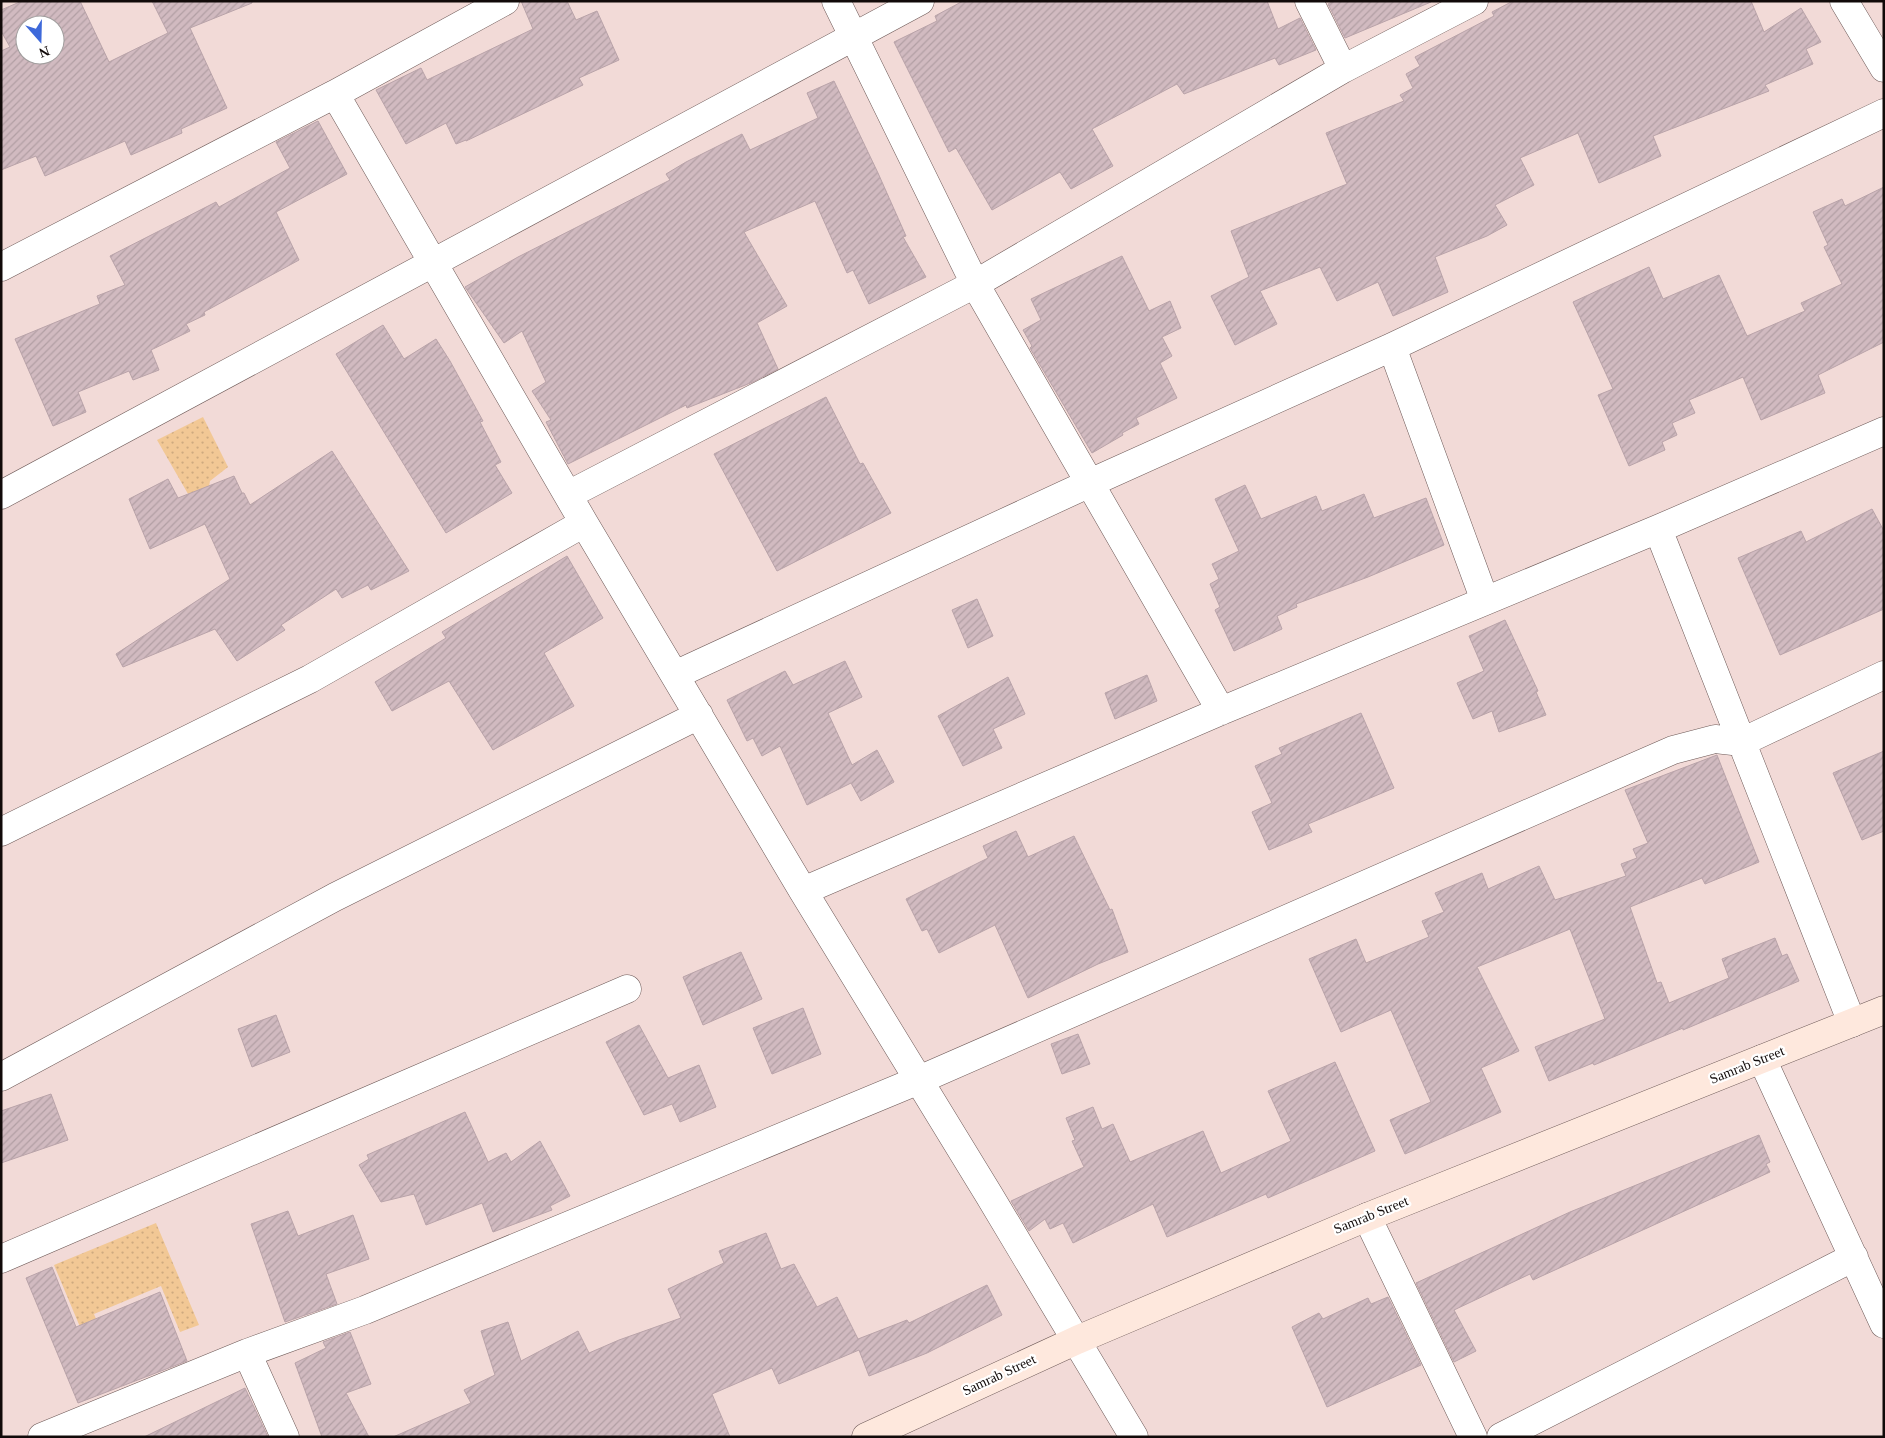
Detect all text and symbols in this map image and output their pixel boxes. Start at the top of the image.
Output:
north arrow [15,15,65,65]
text: N [37,43,52,61]
street label: Samrab Street [1708,1043,1786,1087]
street label: Samrab Street [1332,1193,1410,1237]
street label: Samrab Street [960,1351,1038,1398]

